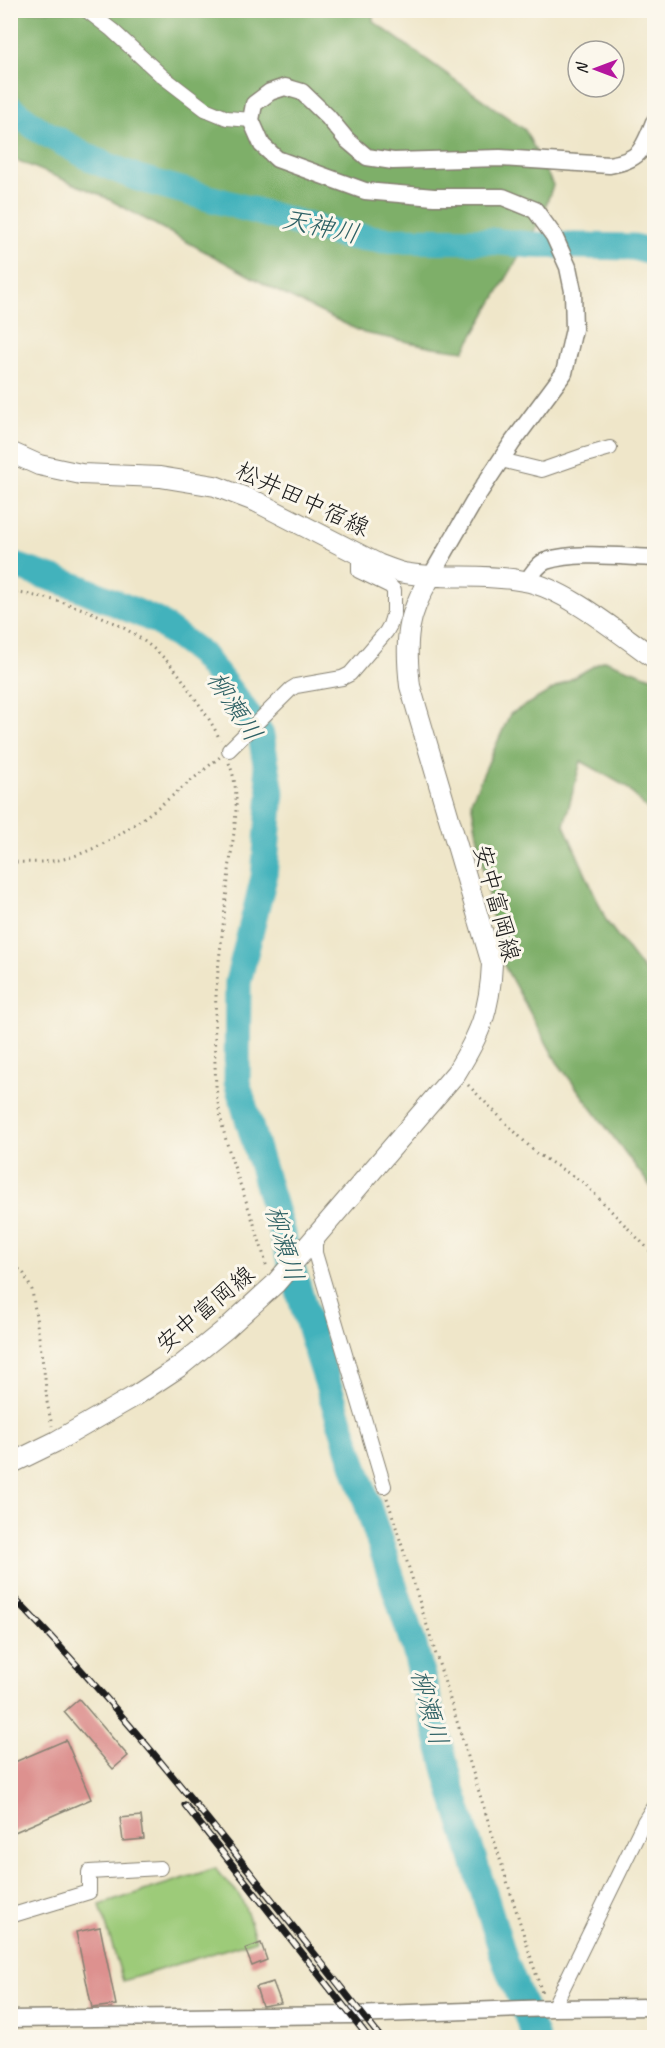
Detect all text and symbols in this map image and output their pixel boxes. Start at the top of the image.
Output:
north arrow [566,39,626,99]
text: N [572,61,592,74]
water label: 天神川 [279,202,362,251]
street label: 松井田中宿線 [231,455,375,543]
water label: 柳瀬川 [199,665,270,748]
street label: 安中富岡線 [467,841,527,965]
water label: 柳瀬川 [258,1201,311,1285]
street label: 安中富岡線 [149,1259,261,1359]
water label: 柳瀬川 [403,1665,456,1749]

